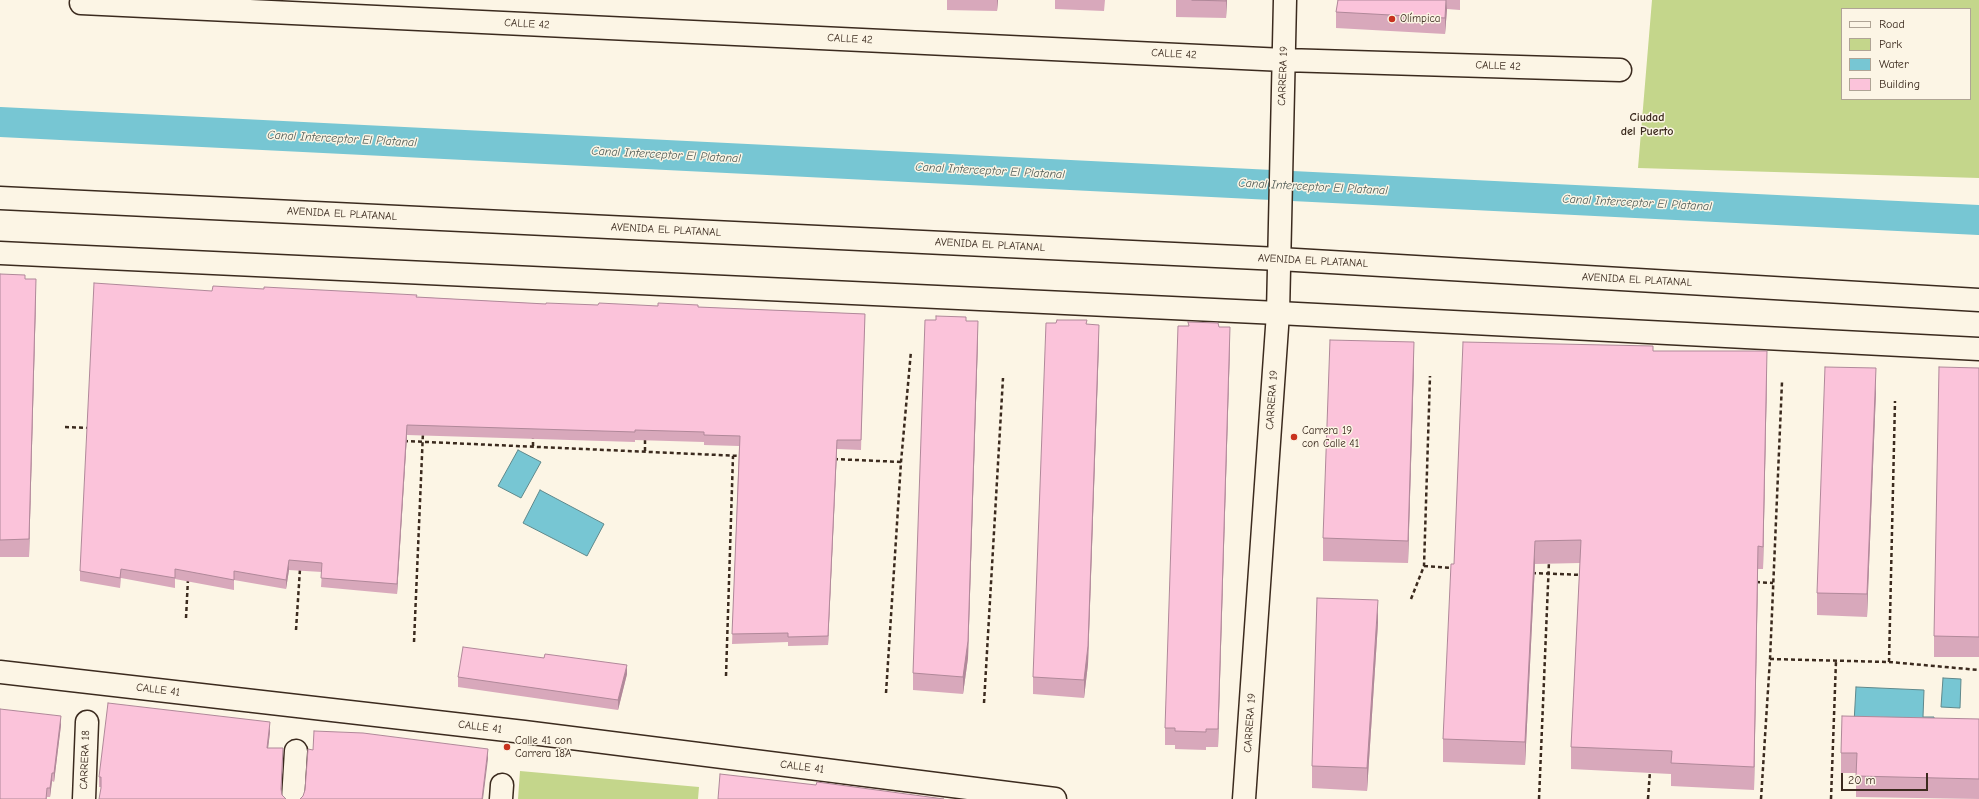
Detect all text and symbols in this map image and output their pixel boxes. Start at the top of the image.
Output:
legend [1841,8,1971,100]
place label: Olímpica [1400,12,1440,26]
marker: Olímpica [1387,14,1397,24]
street label: CALLE 42 [504,16,550,32]
text: Road [1879,17,1905,31]
street label: CALLE 42 [827,31,873,47]
text: Park [1879,37,1902,51]
street label: CALLE 42 [1151,46,1197,62]
street label: CARRERA 19 [1275,46,1291,106]
text: Water [1879,57,1909,71]
street label: CALLE 42 [1475,59,1521,73]
text: Building [1879,77,1920,91]
district label: Ciudad del Puerto [1621,111,1673,139]
water label: Canal Interceptor El Platanal [267,128,417,150]
water label: Canal Interceptor El Platanal [591,144,741,166]
water label: Canal Interceptor El Platanal [915,160,1065,182]
water label: Canal Interceptor El Platanal [1238,176,1388,198]
water label: Canal Interceptor El Platanal [1562,192,1712,214]
street label: AVENIDA EL PLATANAL [287,205,397,223]
street label: AVENIDA EL PLATANAL [611,221,721,239]
street label: AVENIDA EL PLATANAL [935,236,1045,254]
street label: AVENIDA EL PLATANAL [1258,252,1368,270]
street label: AVENIDA EL PLATANAL [1582,271,1692,289]
street label: CARRERA 19 [1263,370,1281,430]
place label: Carrera 19 con Calle 41 [1302,424,1359,450]
marker: Carrera 19 con Calle 41 [1289,432,1299,442]
street label: CALLE 41 [135,681,181,699]
street label: CARRERA 19 [1241,693,1259,753]
street label: CALLE 41 [457,718,503,736]
street label: CARRERA 18 [77,730,93,790]
place label: Calle 41 con Carrera 18A [515,734,572,760]
marker: Calle 41 con Carrera 18A [502,742,512,752]
street label: CALLE 41 [779,758,825,776]
scale bar [1843,765,1930,791]
text: 20 m [1848,773,1876,787]

